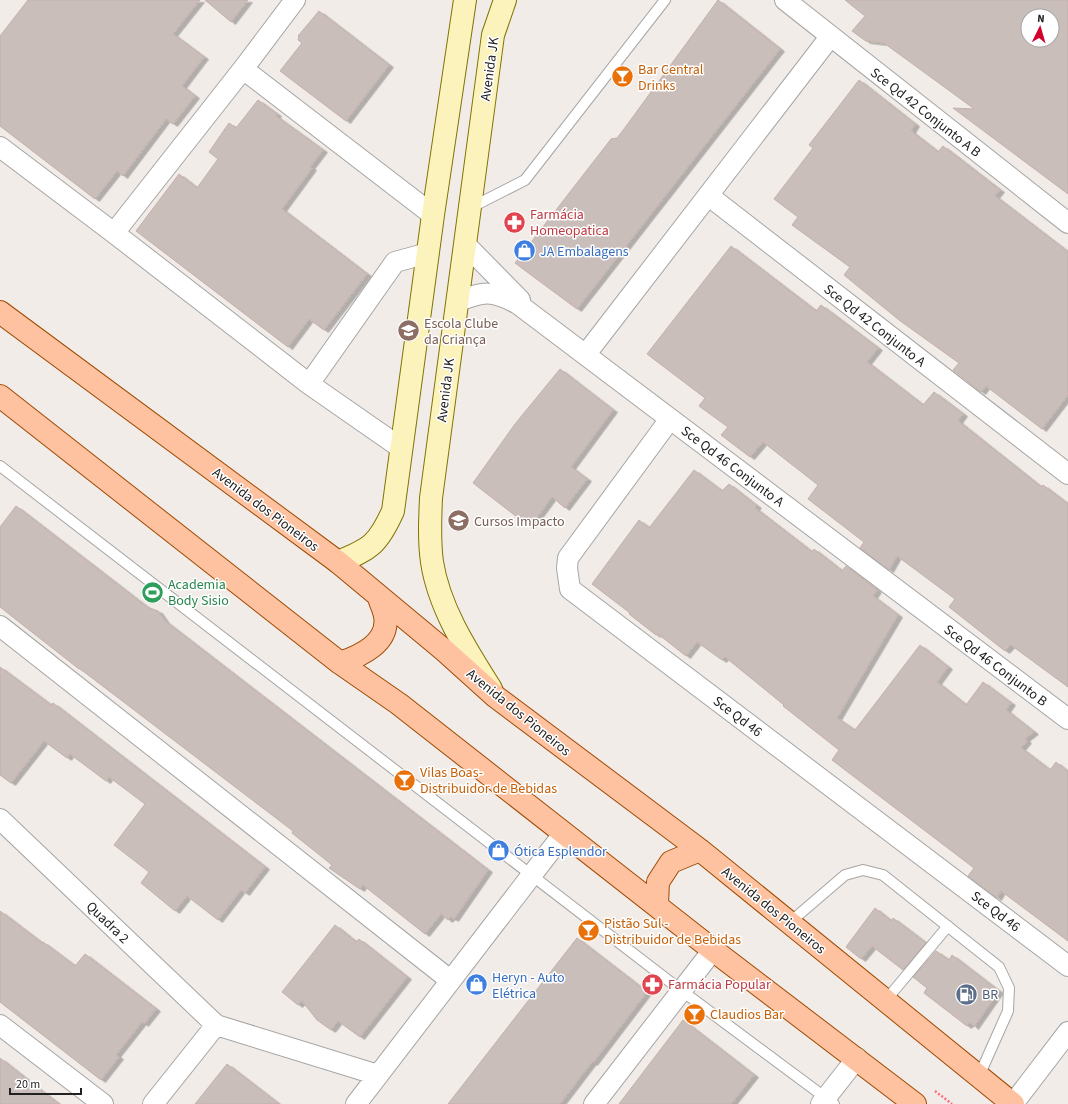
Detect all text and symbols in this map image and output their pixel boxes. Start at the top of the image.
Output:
north arrow [1020,8,1060,48]
text: N [1037,11,1045,26]
street label: Avenida JK [476,35,505,102]
place label: Bar Central Drinks [638,60,704,96]
street label: Sce Qd 42 Conjunto A B [866,63,985,162]
bar icon: Bar Central Drinks [609,64,635,90]
place label: Farmácia Homeopatica [530,205,609,241]
pharmacy icon: Farmácia Homeopatica [502,209,528,235]
shop icon: JA Embalagens [511,238,537,264]
place label: JA Embalagens [540,242,629,262]
street label: Sce Qd 42 Conjunto A [819,280,930,372]
place label: Escola Clube da Criança [424,314,498,350]
school or university icon: Escola Clube da Criança [395,318,421,344]
street label: Avenida JK [432,356,460,423]
street label: Sce Qd 46 Conjunto A [677,421,788,512]
street label: Avenida dos Pioneiros [208,463,323,557]
school or university icon: Cursos Impacto [446,508,472,534]
place label: Cursos Impacto [474,512,565,532]
place label: Academia Body Sisio [168,575,229,611]
sports icon: Academia Body Sisio [140,579,166,605]
street label: Sce Qd 46 Conjunto B [939,620,1051,711]
street label: Avenida dos Pioneiros [462,664,575,761]
street label: Sce Qd 46 [709,692,766,742]
place label: Vilas Boas- Distribuidor de Bebidas [420,763,557,799]
bar icon: Vilas Boas- Distribuidor de Bebidas [392,767,418,793]
shop icon: Ótica Esplendor [485,838,511,864]
place label: Ótica Esplendor [514,842,607,862]
street label: Avenida dos Pioneiros [717,862,830,959]
street label: Sce Qd 46 [967,887,1024,937]
street label: Quadra 2 [81,897,133,948]
place label: Pistão Sul - Distribuidor de Bebidas [604,914,741,950]
bar icon: Pistão Sul - Distribuidor de Bebidas [576,918,602,944]
place label: Heryn - Auto Elétrica [492,968,565,1004]
pharmacy icon: Farmácia Popular [640,971,666,997]
shop icon: Heryn - Auto Elétrica [464,972,490,998]
place label: Farmácia Popular [668,975,771,995]
fuel station icon: BR [953,981,979,1007]
place label: BR [982,985,998,1005]
bar icon: Claudios Bar [681,1001,707,1027]
place label: Claudios Bar [710,1005,784,1025]
scale bar [10,1070,81,1096]
text: 20 m [16,1076,40,1093]

